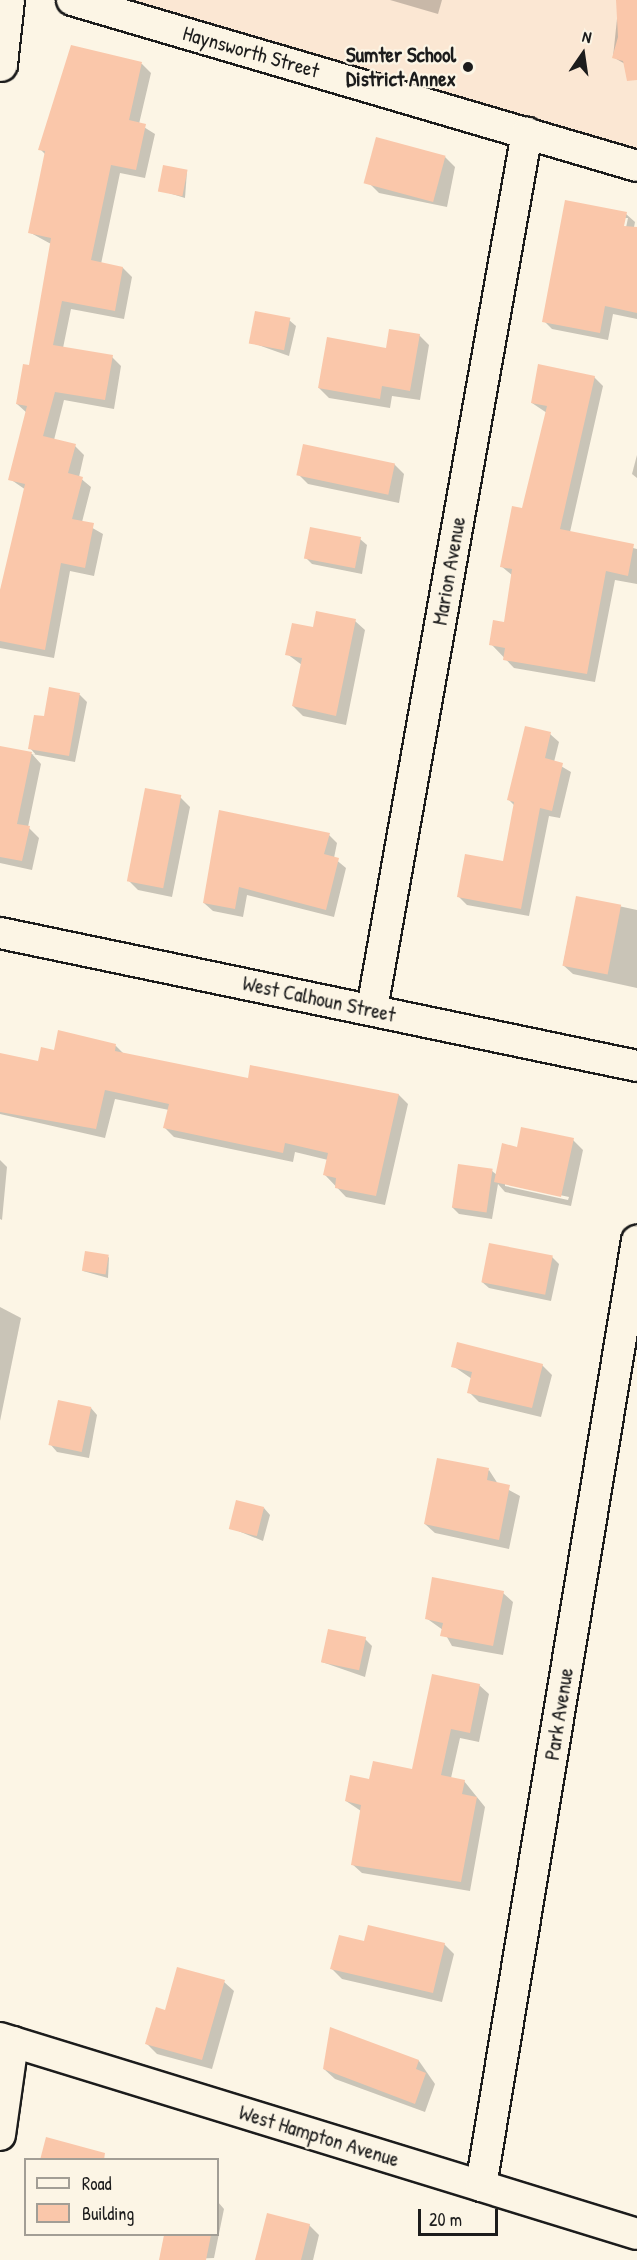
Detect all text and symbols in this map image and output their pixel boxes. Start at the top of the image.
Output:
street label: Haynsworth Street [180,21,322,83]
north arrow [553,24,613,84]
text: N [580,25,594,48]
place label: Sumter School District Annex [346,42,456,92]
marker: Sumter School District Annex [461,60,475,74]
street label: Marion Avenue [427,515,471,627]
street label: West Calhoun Street [240,970,398,1028]
street label: Park Avenue [539,1666,579,1762]
street label: West Hampton Avenue [236,2100,402,2172]
legend [24,2158,219,2236]
text: Road [82,2171,112,2196]
scale bar [421,2197,500,2235]
text: Building [82,2201,134,2226]
text: 20 m [429,2207,462,2232]

